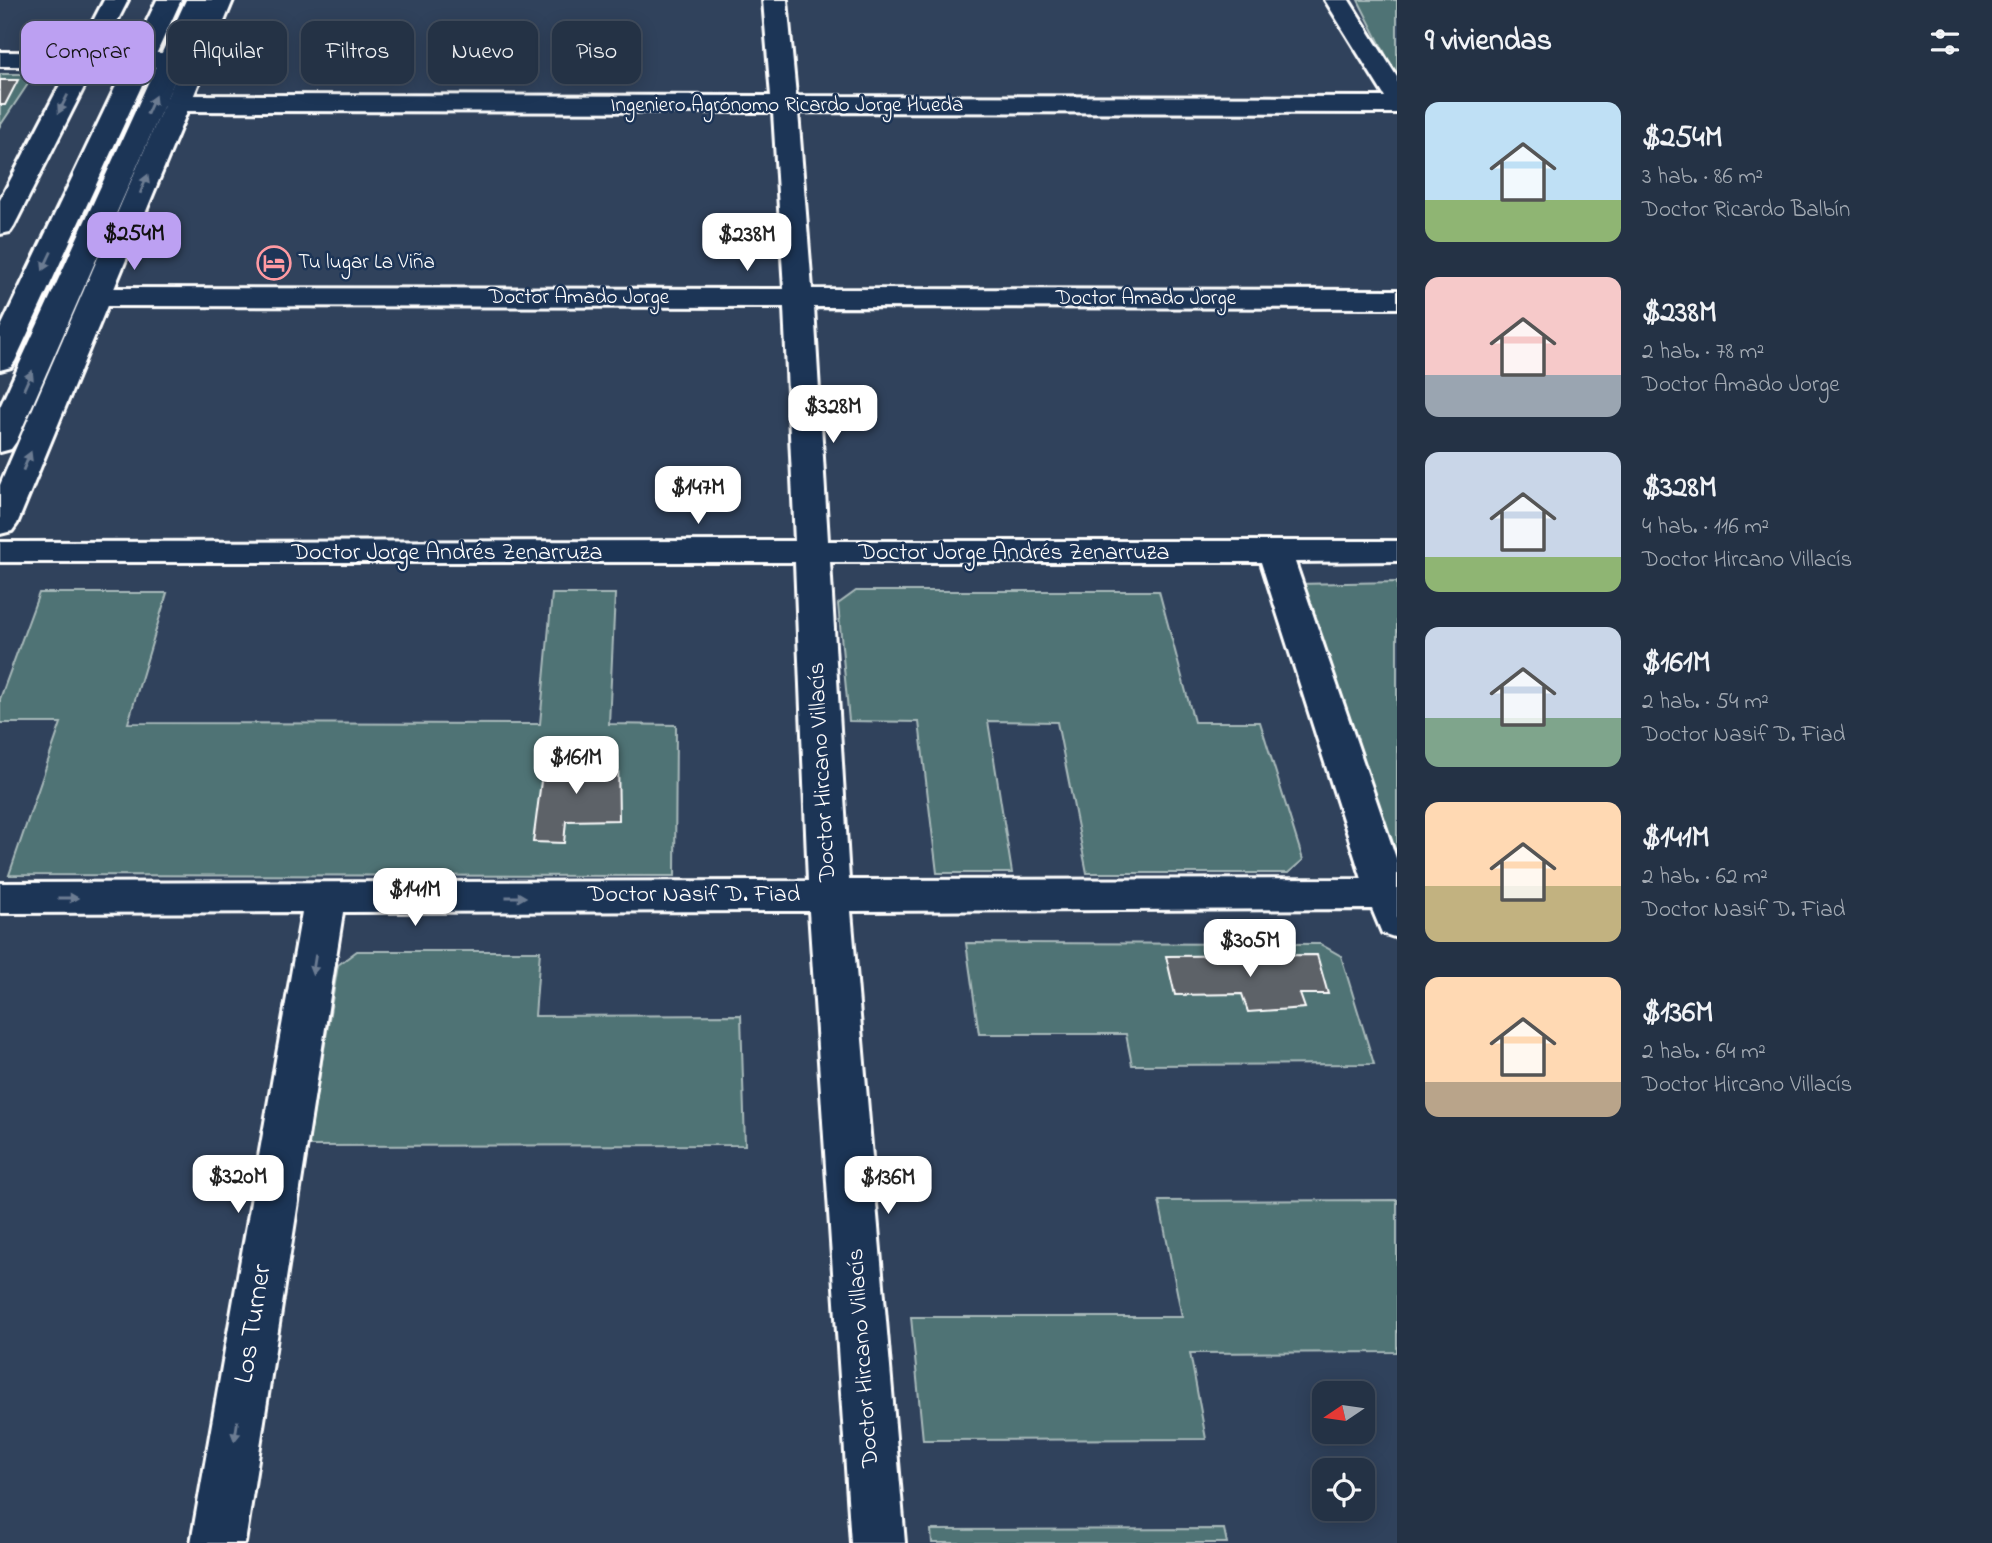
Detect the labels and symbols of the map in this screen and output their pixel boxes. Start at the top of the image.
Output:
street label: Ingeniero Agrónomo Ricardo Jorge Hueda [611,91,963,123]
one-way arrow [57,95,69,115]
one-way arrow [146,95,157,116]
one-way arrow [138,173,149,194]
pin: $254M [85,212,183,272]
pin: $238M [698,214,796,273]
hotel icon: Tu lugar La Viña [255,244,293,282]
place label: Tu lugar La Viña [298,248,435,280]
one-way arrow [41,251,52,271]
street label: Doctor Amado Jorge [488,283,670,315]
street label: Doctor Amado Jorge [1055,284,1237,316]
one-way arrow [22,370,34,390]
pin: $328M [784,386,882,445]
one-way arrow [21,451,33,471]
pin: $147M [649,466,747,526]
street label: Doctor Jorge Andrés Zenarruza [290,536,603,571]
street label: Doctor Jorge Andrés Zenarruza [857,536,1170,571]
street label: Doctor Hircano Villacís [800,662,846,883]
pin: $161M [527,736,625,796]
pin: $141M [366,869,464,928]
street label: Doctor Nasif D. Fiad [587,878,801,913]
one-way arrow [505,891,527,903]
one-way arrow [57,892,79,904]
pin: $305M [1201,920,1299,979]
one-way arrow [308,954,319,976]
pin: $320M [189,1156,287,1215]
pin: $136M [839,1156,937,1216]
street label: Doctor Hircano Villacís [839,1247,889,1470]
street label: Los Turner [224,1261,284,1387]
north arrow [1312,1381,1376,1444]
one-way arrow [230,1420,241,1442]

